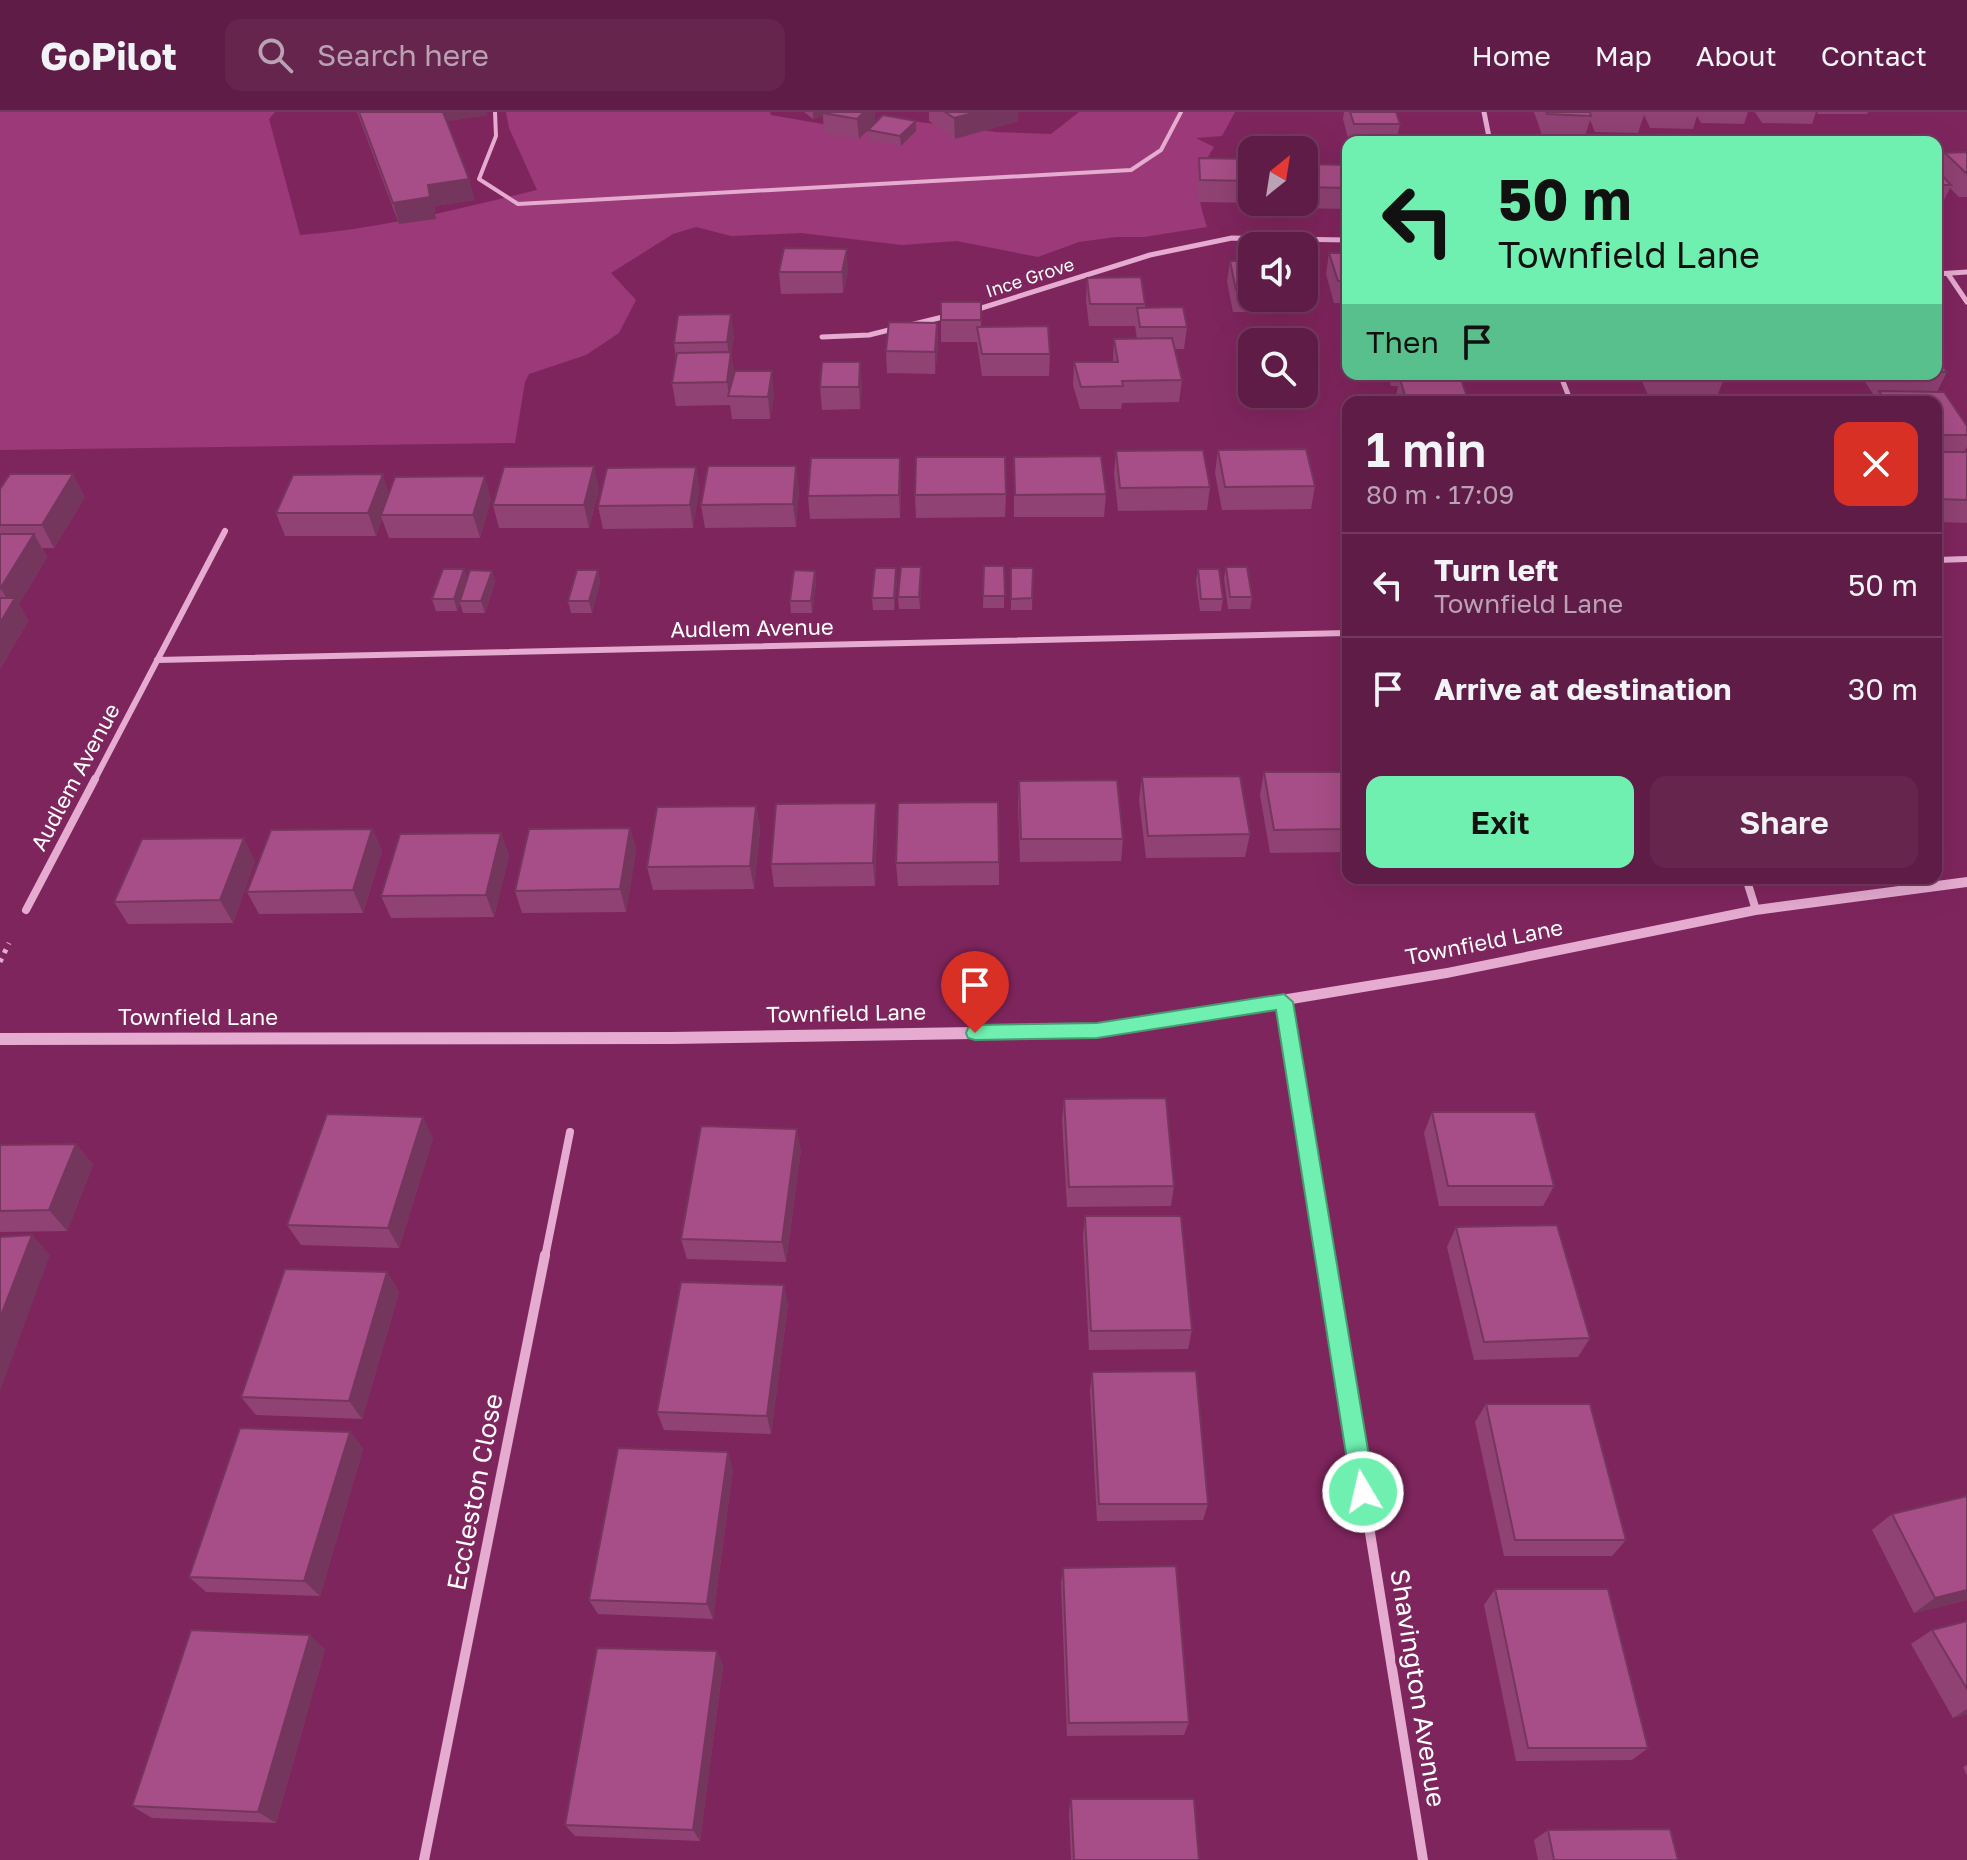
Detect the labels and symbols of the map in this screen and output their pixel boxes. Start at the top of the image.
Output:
north arrow [1238,136,1318,216]
street label: Ince Grove [983,252,1077,302]
street label: Audlem Avenue [670,613,834,642]
street label: Audlem Avenue [24,698,125,855]
street label: Townfield Lane [1403,913,1565,970]
pin [941,951,1009,1033]
street label: Townfield Lane [766,998,926,1027]
street label: Townfield Lane [118,1003,278,1030]
street label: Eccleston Close [440,1391,509,1593]
position arrow [1321,1450,1405,1534]
street label: Shavington Avenue [1384,1567,1453,1809]

